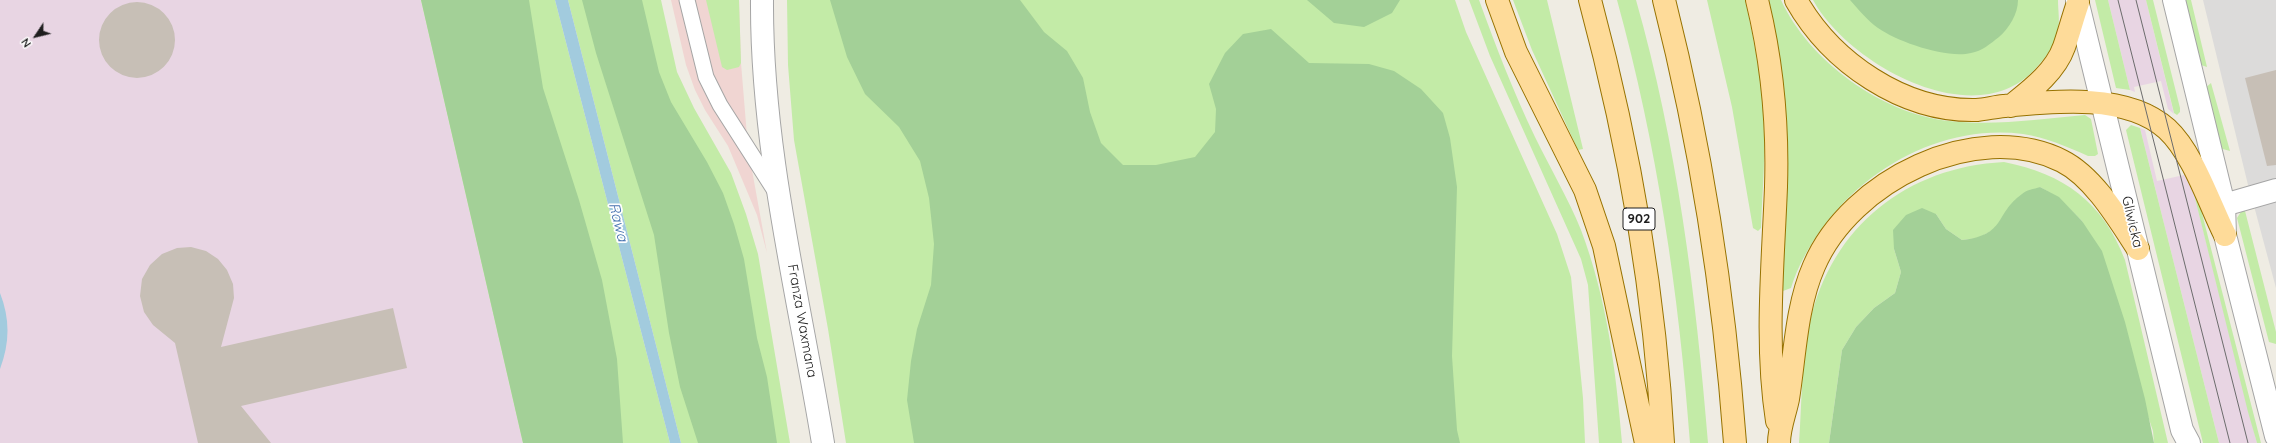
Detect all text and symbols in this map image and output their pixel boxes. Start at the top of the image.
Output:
north arrow [16,16,56,56]
text: N [18,36,34,50]
street label: Gliwicka [2118,194,2146,250]
water label: Rawa [604,201,632,243]
road number: 902 [1623,208,1655,230]
street label: Franza Waxmana [784,263,820,379]

